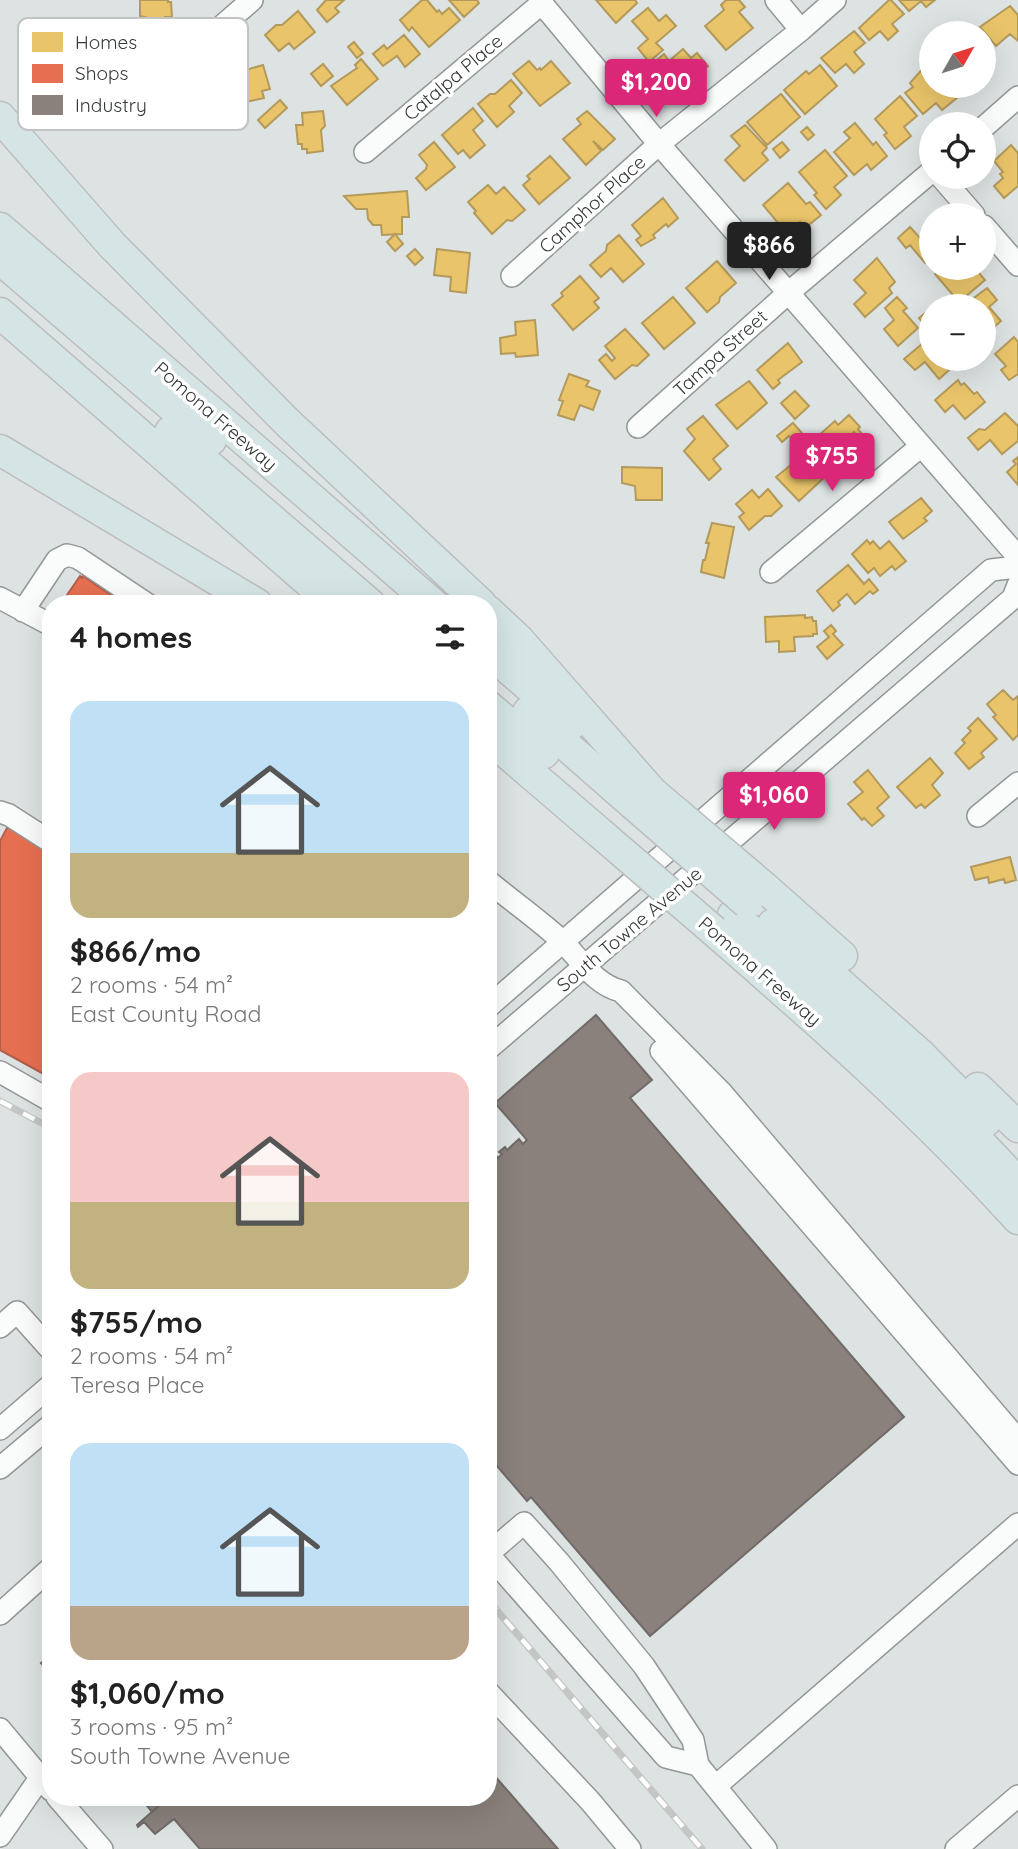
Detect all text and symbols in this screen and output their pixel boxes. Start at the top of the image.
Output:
legend [18,18,248,130]
north arrow [919,21,996,98]
map controls [919,21,996,371]
street label: Catalpa Place [398,29,508,125]
text: Homes [75,30,137,54]
pin: $1,200 [599,60,713,119]
text: Shops [75,61,128,85]
text: $1,200 [621,67,691,96]
text: Industry [75,93,147,117]
button: locate [919,112,996,189]
street label: Camphor Place [534,150,650,258]
button: + [919,203,996,280]
pin: $866 [728,222,810,282]
text: $866 [743,230,795,259]
button: − [919,294,996,371]
street label: Tampa Street [668,304,772,402]
street label: Pomona Freeway [150,356,282,476]
pin: $755 [791,434,873,493]
text: $755 [806,441,858,470]
text: 4 homes [70,618,192,656]
icon: filters [431,618,469,656]
icon: home [207,747,333,873]
pin: $1,060 [717,772,831,832]
text: $1,060 [739,780,809,809]
street label: South Towne Avenue [551,861,707,997]
street label: Pomona Freeway [694,911,826,1031]
text: $866/mo [70,932,201,970]
text: 2 rooms · 54 m² [70,970,233,999]
text: East County Road [70,999,261,1028]
icon: home [207,1118,333,1244]
text: $755/mo [70,1303,202,1341]
text: 2 rooms · 54 m² [70,1341,233,1370]
text: Teresa Place [70,1370,205,1399]
icon: home [207,1489,333,1615]
text: $1,060/mo [70,1674,225,1712]
text: 3 rooms · 95 m² [70,1712,233,1741]
text: South Towne Avenue [70,1741,291,1770]

